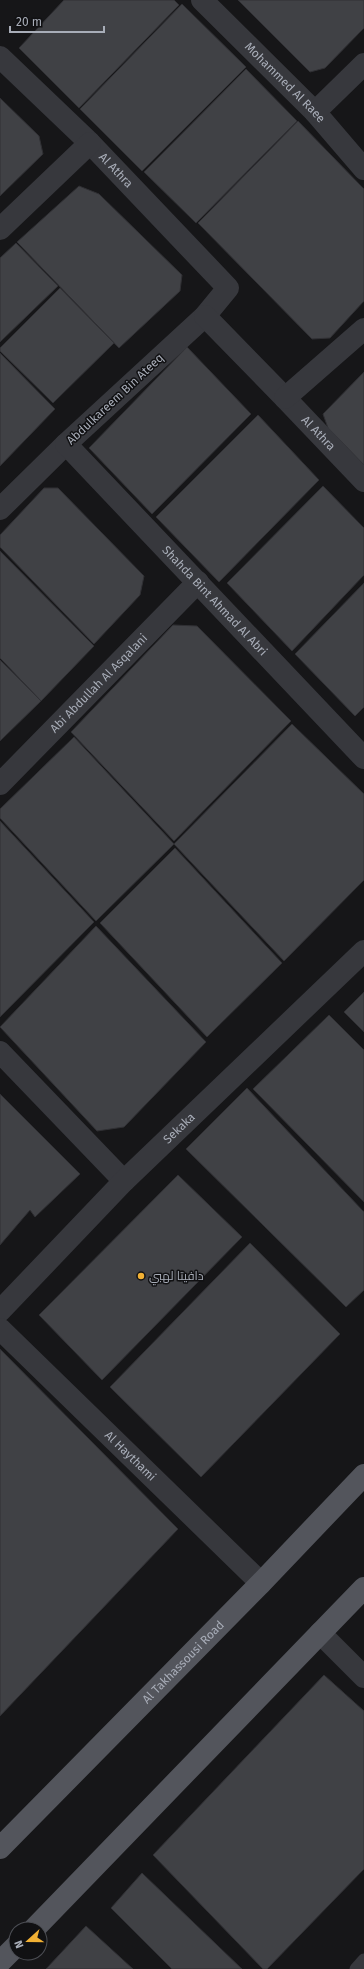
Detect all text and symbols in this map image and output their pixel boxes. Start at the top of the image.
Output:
scale bar [10,8,104,34]
text: 20 m [16,15,42,29]
street label: Mohammed Al Raee [242,39,328,126]
street label: Al Athra [96,150,136,190]
street label: Abdulkareem Bin Ateeq [64,351,166,447]
street label: Al Athra [299,413,338,453]
street label: Shahda Bint Ahmad Al Abri [159,543,270,659]
street label: Abi Abdullah Al Asqalani [47,631,150,736]
street label: Sekaka [161,1110,198,1146]
place label: دافيتا لهبي [149,1269,204,1286]
marker: دافيتا لهبي [136,1271,146,1281]
street label: Al Haythami [102,1428,159,1484]
street label: Al Takhassousi Road [139,1618,227,1706]
north arrow [8,1921,48,1961]
text: N [12,1939,27,1950]

